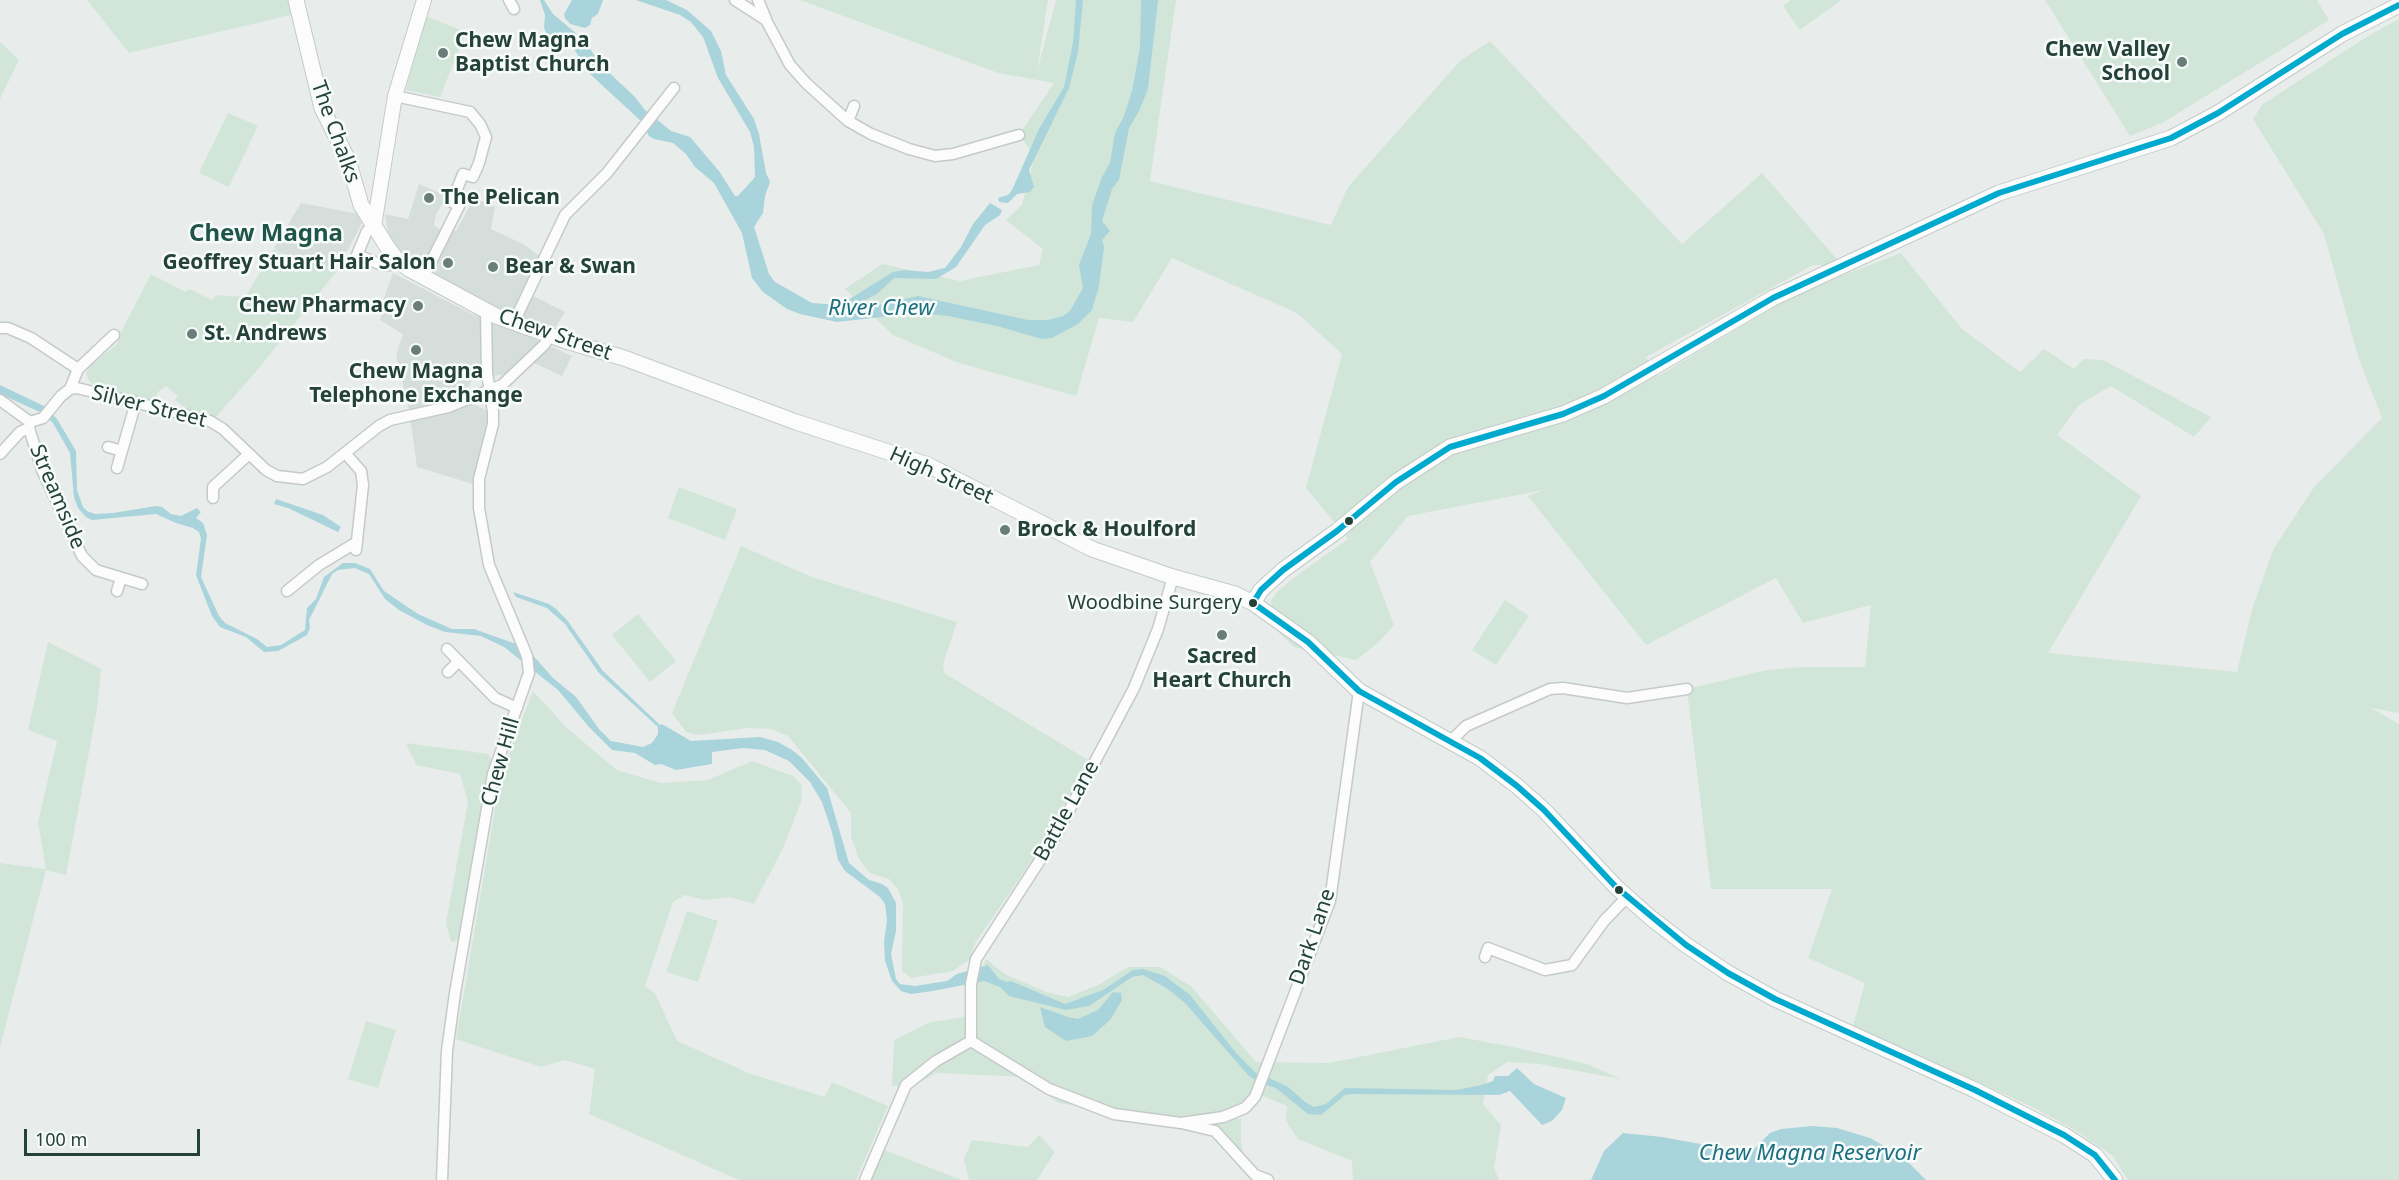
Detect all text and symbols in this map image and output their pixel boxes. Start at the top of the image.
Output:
place label: Chew Magna Baptist Church [455,28,610,78]
place label: Chew Valley School [2045,37,2170,87]
marker: Chew Magna Baptist Church [436,46,450,60]
marker: Chew Valley School [2175,55,2189,69]
street label: The Chalks [305,78,365,186]
place label: The Pelican [441,185,560,211]
marker: The Pelican [422,191,436,205]
district label: Chew Magna [189,220,343,248]
place label: Geoffrey Stuart Hair Salon [163,250,436,276]
place label: Bear & Swan [505,254,636,280]
marker: Geoffrey Stuart Hair Salon [441,256,455,270]
marker: Bear & Swan [486,260,500,274]
place label: Chew Pharmacy [239,293,406,319]
water label: River Chew [828,296,934,322]
marker: Chew Pharmacy [411,299,425,313]
street label: Chew Street [495,304,615,366]
place label: St. Andrews [204,321,327,347]
marker: St. Andrews [185,327,199,341]
marker: Chew Magna Telephone Exchange [409,343,423,357]
place label: Chew Magna Telephone Exchange [309,359,523,409]
street label: Silver Street [89,381,209,433]
street label: Streamside [24,441,90,553]
street label: High Street [885,442,997,510]
unlabelled marker [1343,515,1355,527]
place label: Brock & Houlford [1017,517,1196,543]
marker: Brock & Houlford [998,523,1012,537]
place label: Woodbine Surgery [1068,591,1242,615]
marker: Woodbine Surgery [1247,597,1259,609]
marker: Sacred Heart Church [1215,628,1229,642]
place label: Sacred Heart Church [1152,644,1292,694]
street label: Chew Hill [476,715,526,809]
street label: Battle Lane [1029,756,1105,866]
unlabelled marker [1613,884,1625,896]
street label: Dark Lane [1285,886,1341,988]
scale bar [27,1117,202,1155]
text: 100 m [35,1127,87,1151]
water label: Chew Magna Reservoir [1699,1141,1921,1167]

